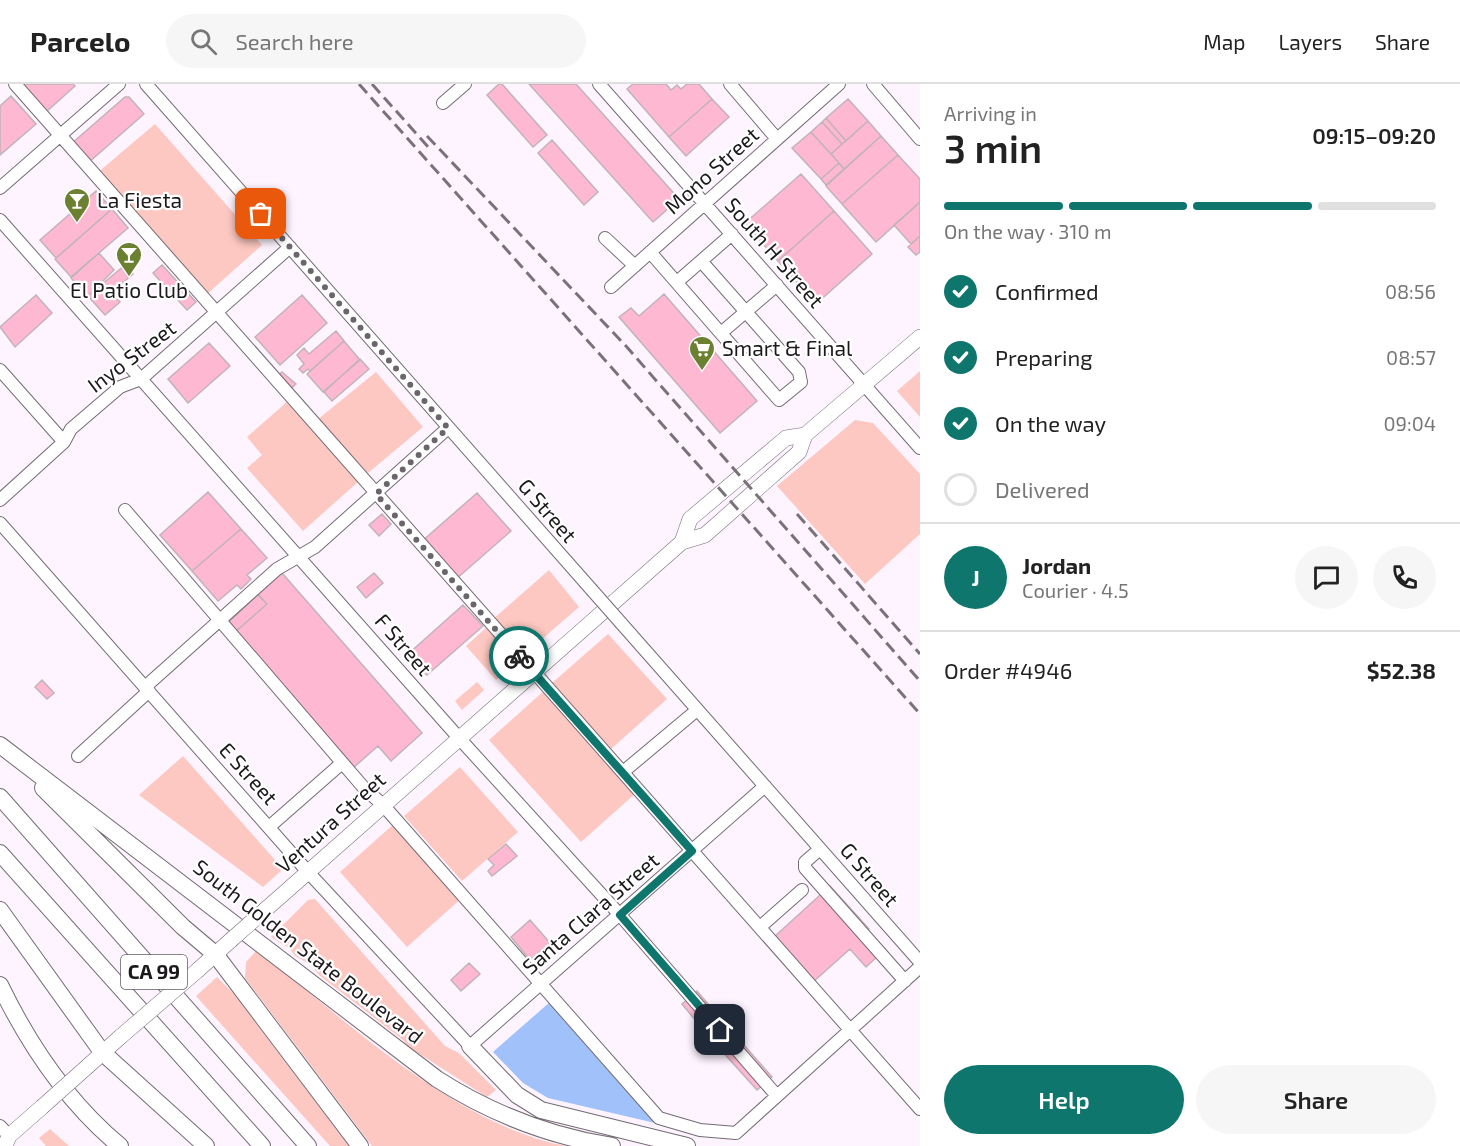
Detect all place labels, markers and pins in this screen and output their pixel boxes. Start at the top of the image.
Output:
bar icon: La Fiesta [62,186,92,224]
place label: La Fiesta [97,187,182,212]
pin [235,188,286,239]
bar icon: El Patio Club [114,240,144,278]
place label: El Patio Club [70,277,188,302]
supermarket icon: Smart & Final [687,334,717,372]
place label: Smart & Final [722,335,853,360]
pin [694,1004,745,1055]

